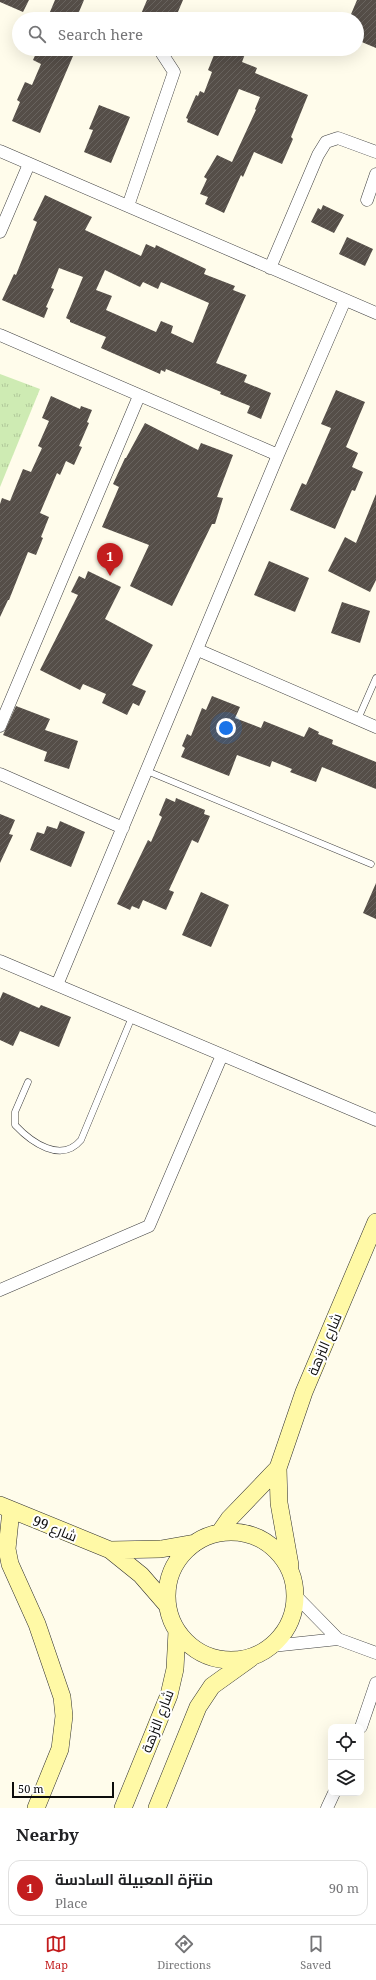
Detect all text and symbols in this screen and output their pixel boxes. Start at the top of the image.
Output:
search box [12,12,364,56]
icon: search [26,23,48,45]
text: Search here [58,24,143,44]
pin: 1 [97,543,123,576]
your location [216,718,236,738]
street label: شارع النزهة [302,1310,346,1378]
street label: شارع 99 [30,1510,80,1546]
street label: شارع النزهة [136,1687,178,1755]
map controls [328,1724,364,1796]
button: locate [328,1724,364,1760]
button: layers [328,1760,364,1796]
scale bar [12,1780,114,1799]
text: 50 m [18,1781,44,1796]
text: Nearby [16,1823,79,1846]
text: منتزة المعبيلة السادسة [55,1869,213,1889]
text: 1 [26,1879,34,1897]
text: 90 m [329,1879,359,1897]
text: Place [55,1894,88,1912]
tab: Map [45,1933,68,1972]
tab: Directions [157,1933,211,1972]
tab: Saved [300,1933,331,1972]

